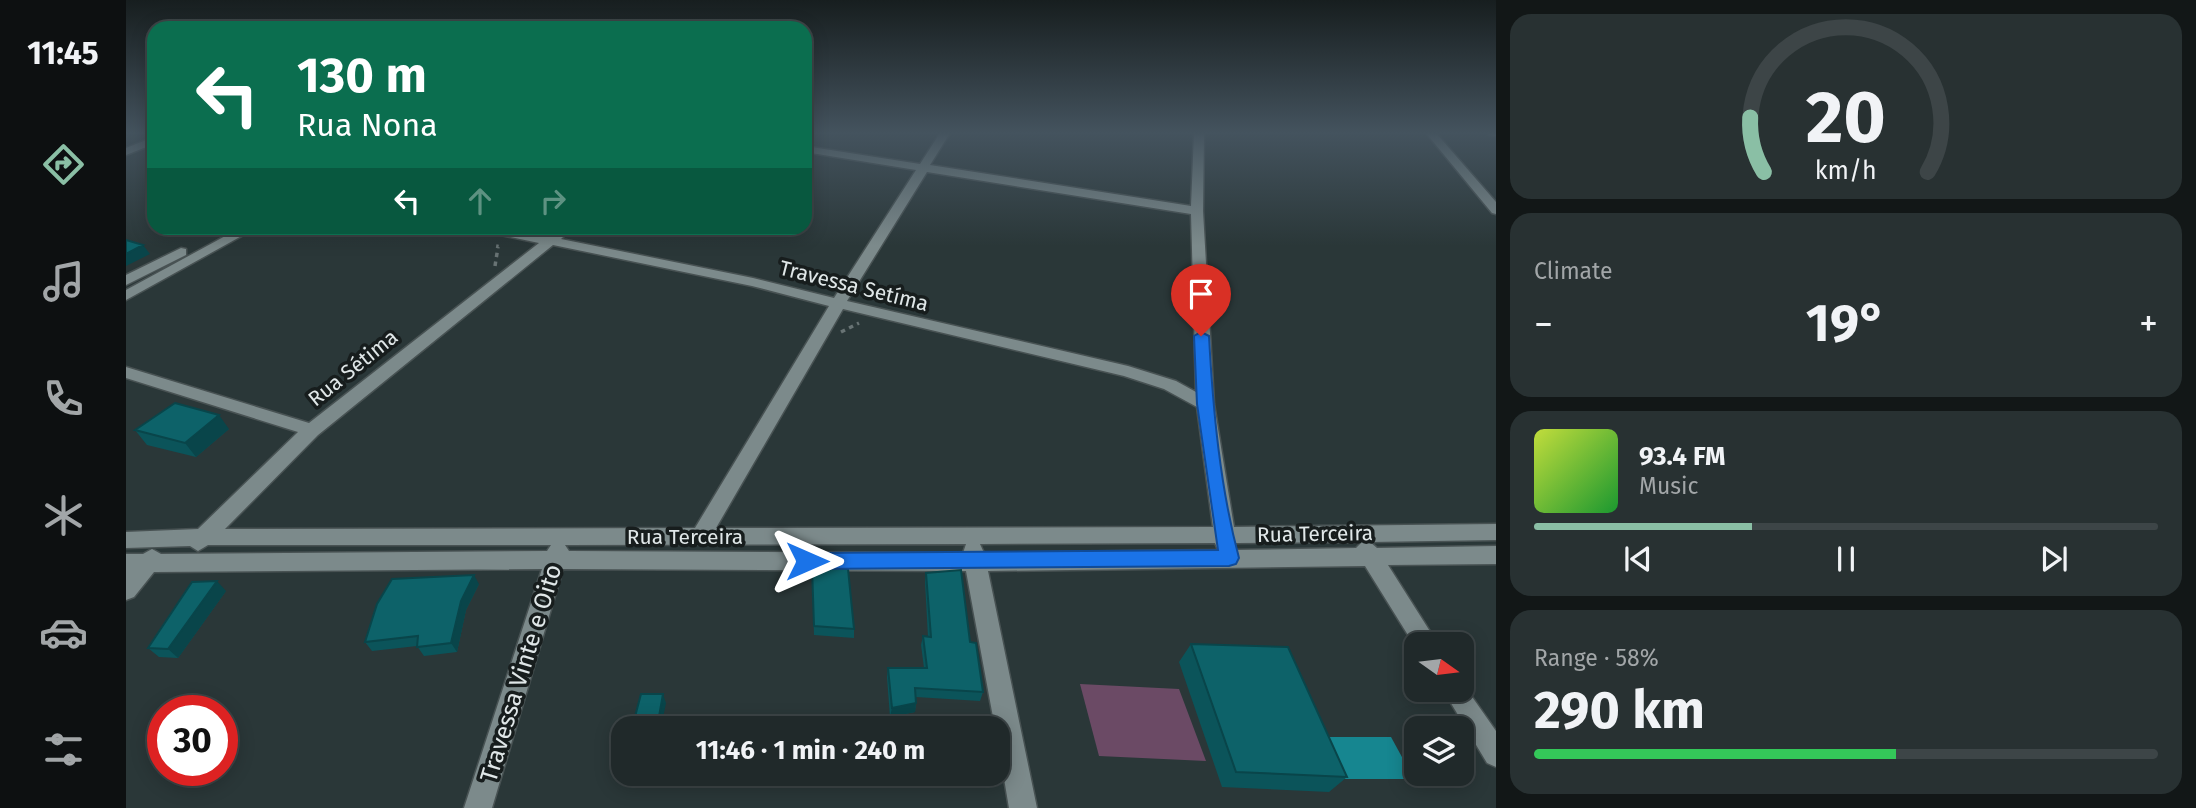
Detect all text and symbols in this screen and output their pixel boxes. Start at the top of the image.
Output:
text: 11:45 [27,34,99,72]
text: 130 m [297,46,427,105]
icon: left [182,49,273,140]
text: 20 [1806,75,1886,162]
text: Rua Nona [297,106,438,144]
icon: directions [39,140,88,189]
text: km/h [1815,156,1877,186]
icon: left [388,182,426,220]
icon: ahead [461,182,499,220]
icon: right [534,182,572,220]
street label: Travessa Setíma [777,255,931,317]
icon: music [39,257,88,306]
text: Climate [1534,257,1613,285]
pin [1171,264,1231,336]
icon: arrive [1182,275,1220,313]
text: 19° [1806,292,1886,355]
text: − [1534,301,1553,347]
text: + [2139,301,2158,347]
street label: Rua Sétima [303,324,403,412]
icon: phone [39,374,88,423]
text: 93.4 FM [1639,441,1726,472]
text: Music [1639,472,1699,500]
icon: climate [39,491,88,540]
street label: Rua Terceira [1257,520,1373,548]
street label: Rua Terceira [627,524,743,550]
position arrow [770,524,844,598]
icon: previous [1619,540,1657,578]
icon: pause [1827,540,1865,578]
icon: next [2035,540,2073,578]
street label: Travessa Vinte e Oito [475,561,567,785]
icon: car [39,608,88,657]
north arrow [1404,632,1474,702]
map controls [1404,632,1474,786]
text: Range · 58% [1534,644,1659,672]
text: 290 km [1534,679,1705,742]
speed limit sign: 30 [147,695,238,786]
button: layers [1404,716,1474,786]
icon: filters [39,725,88,774]
text: 11:46 · 1 min · 240 m [696,735,925,766]

